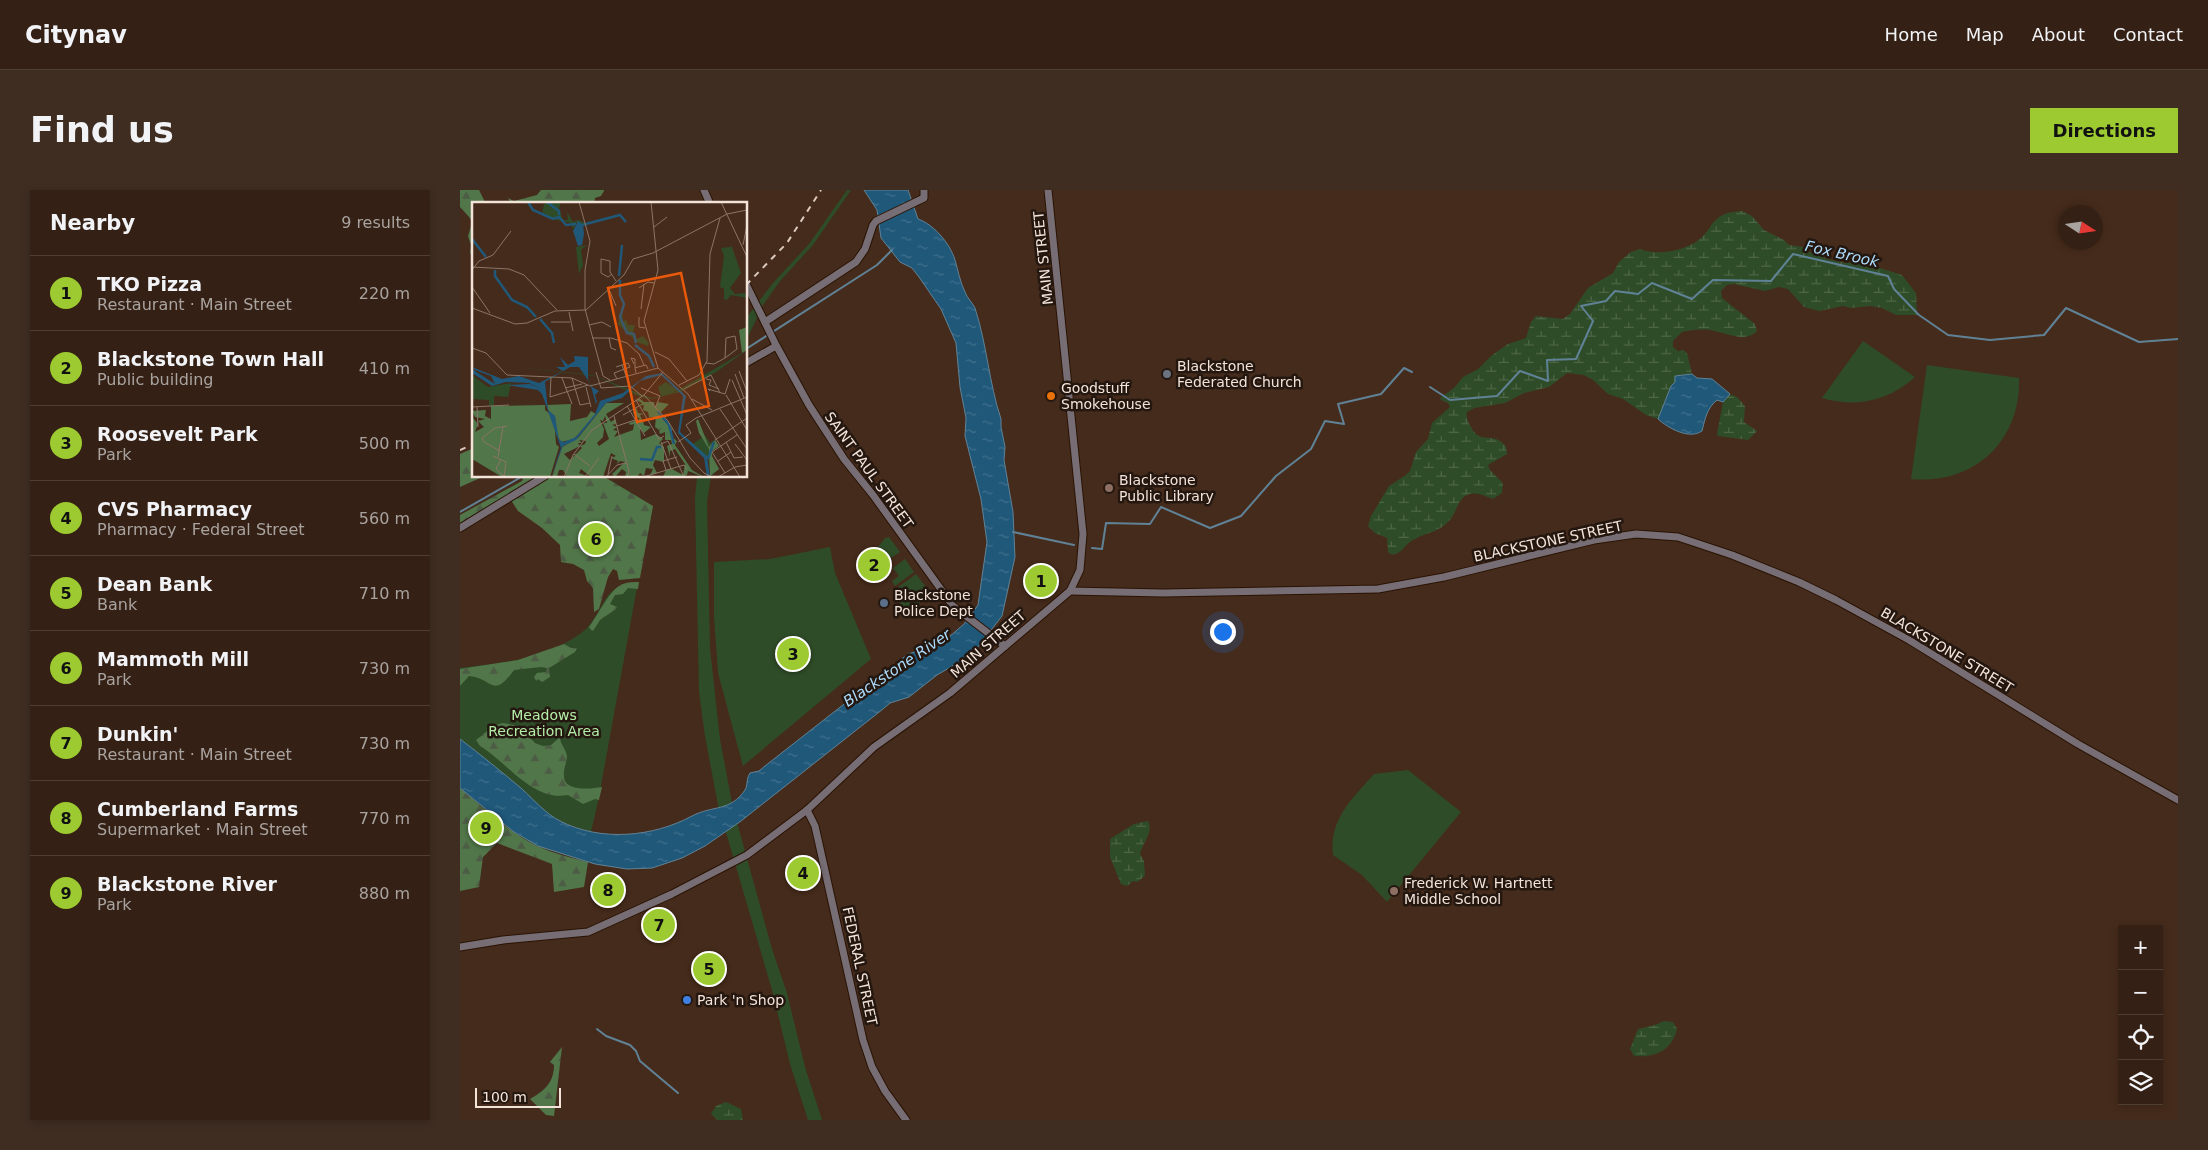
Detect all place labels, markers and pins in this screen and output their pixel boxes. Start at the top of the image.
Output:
place label: Blackstone Federated Church [1177,358,1302,390]
marker: Blackstone Federated Church [1161,368,1173,380]
place label: Goodstuff Smokehouse [1061,380,1151,412]
marker: Goodstuff Smokehouse [1045,390,1057,402]
place label: Blackstone Public Library [1119,472,1214,504]
marker: Blackstone Public Library [1103,482,1115,494]
pin: 6 [580,520,612,558]
pin: 2 [858,546,890,584]
pin: 1 [1025,562,1057,600]
place label: Blackstone Police Dept [894,587,973,619]
marker: Blackstone Police Dept [878,597,890,609]
pin: 3 [777,635,809,673]
pin: 9 [470,809,502,847]
pin: 4 [787,854,819,892]
pin: 8 [592,871,624,909]
place label: Frederick W. Hartnett Middle School [1404,875,1553,907]
marker: Frederick W. Hartnett Middle School [1388,885,1400,897]
pin: 7 [643,906,675,944]
pin: 5 [693,950,725,988]
place label: Park 'n Shop [697,992,784,1008]
marker: Park 'n Shop [681,994,693,1006]

